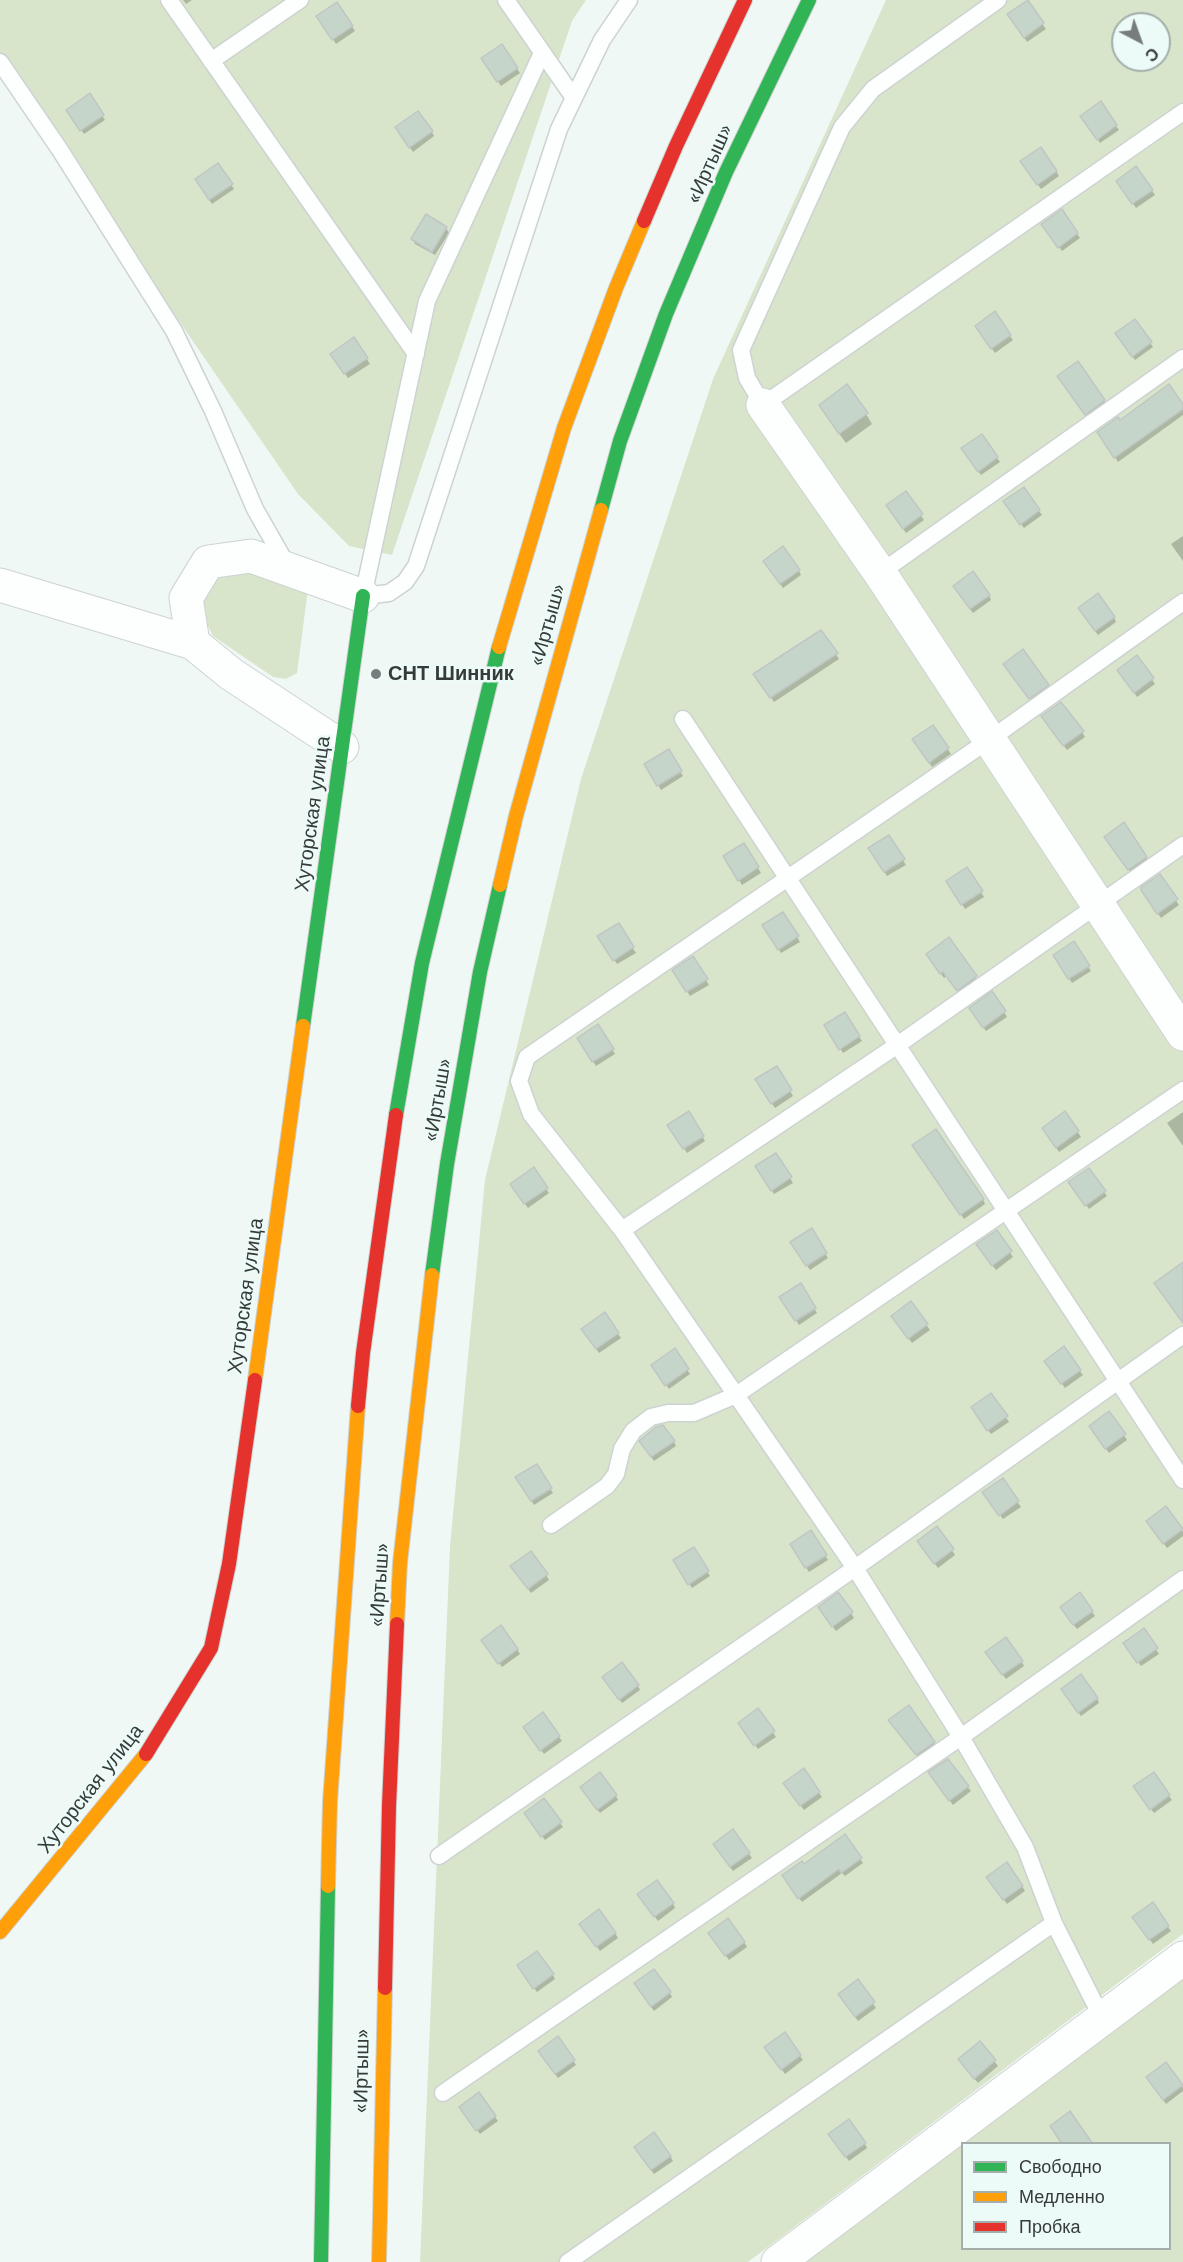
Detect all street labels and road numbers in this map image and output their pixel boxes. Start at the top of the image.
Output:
street label: «Иртыш» [682,121,738,207]
street label: «Иртыш» [525,581,571,669]
street label: Хуторская улица [290,735,336,893]
street label: «Иртыш» [419,1056,457,1144]
street label: Хуторская улица [223,1217,269,1375]
street label: «Иртыш» [365,1542,395,1628]
street label: Хуторская улица [33,1720,149,1858]
street label: «Иртыш» [349,2029,375,2113]

